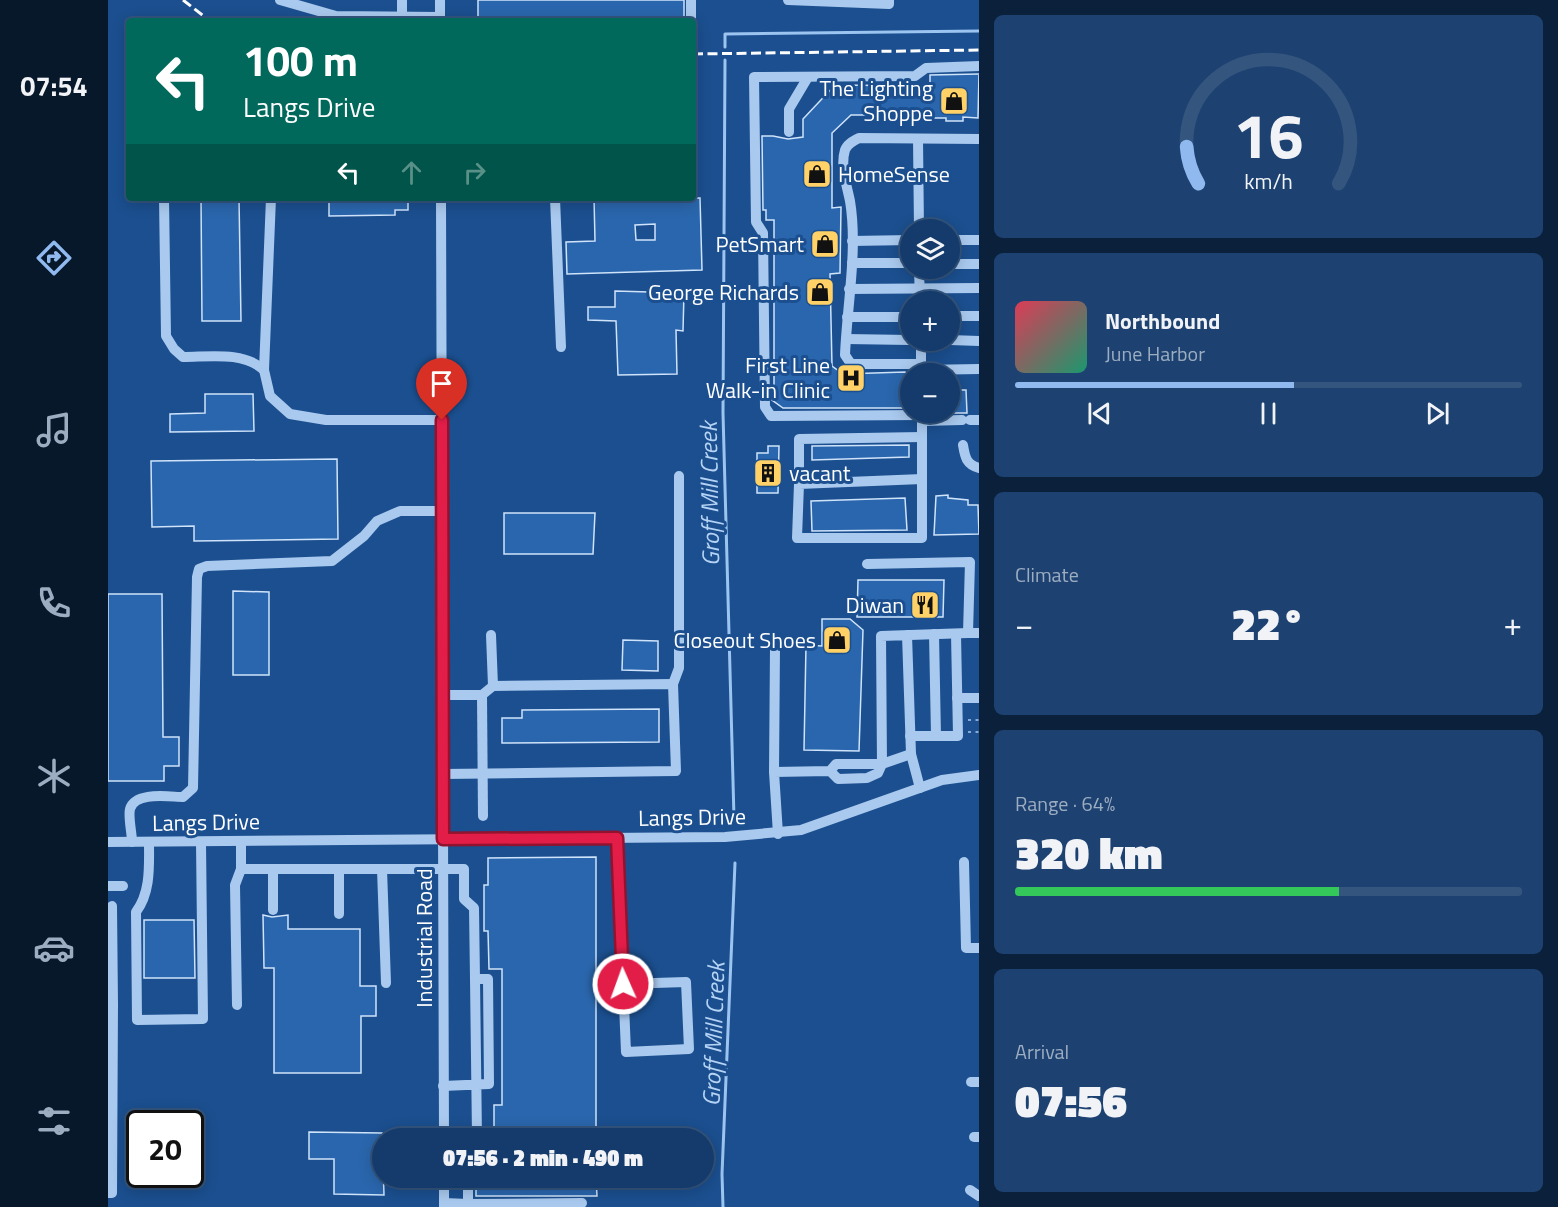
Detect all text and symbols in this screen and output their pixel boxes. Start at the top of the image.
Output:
text: 100 m [243,28,358,92]
icon: left [144,42,222,120]
text: 07:54 [20,65,88,106]
place label: The Lighting Shoppe [820,71,933,130]
shop icon: The Lighting Shoppe [938,85,970,117]
text: Langs Drive [243,86,375,127]
text: 16 [1234,87,1303,182]
icon: left [332,156,365,189]
icon: ahead [395,156,428,189]
icon: right [458,156,491,189]
place label: HomeSense [838,157,950,191]
shop icon: HomeSense [801,158,833,190]
text: km/h [1244,165,1293,197]
map controls [900,219,960,423]
button: layers [900,219,960,279]
place label: PetSmart [716,227,804,261]
shop icon: PetSmart [809,228,841,260]
icon: directions [33,237,75,279]
place label: George Richards [648,275,799,309]
shop icon: George Richards [804,276,836,308]
button: + [900,291,960,351]
text: Northbound [1105,304,1220,338]
text: June Harbor [1105,338,1205,369]
place label: First Line Walk-in Clinic [706,348,830,407]
pin [416,358,467,420]
hospital icon: First Line Walk-in Clinic [835,362,867,394]
button: − [900,363,960,423]
icon: arrive [425,367,458,400]
icon: previous [1083,397,1116,430]
icon: pause [1252,397,1285,430]
icon: next [1421,397,1454,430]
icon: music [33,409,75,451]
water label: Groff Mill Creek [690,418,728,566]
place label: vacant [789,456,851,490]
building icon: vacant [752,457,784,489]
text: Climate [1015,559,1079,590]
icon: phone [33,582,75,624]
place label: Diwan [846,588,904,622]
restaurant icon: Diwan [909,589,941,621]
text: 22° [1231,589,1306,657]
text: − [1015,599,1033,649]
text: + [1504,599,1522,649]
place label: Closeout Shoes [673,623,816,657]
shop icon: Closeout Shoes [821,624,853,656]
icon: climate [33,755,75,797]
text: Range · 64% [1015,788,1115,819]
street label: Langs Drive [638,799,746,835]
street label: Langs Drive [152,804,260,840]
text: 320 km [1015,818,1163,886]
street label: Industrial Road [407,868,441,1008]
icon: car [33,927,75,969]
position arrow [591,952,655,1016]
water label: Groff Mill Creek [692,958,734,1107]
text: Arrival [1015,1036,1069,1067]
text: 07:56 [1015,1066,1127,1134]
icon: filters [33,1100,75,1142]
speed limit sign: 20 [126,1110,204,1188]
text: 07:56 · 2 min · 490 m [443,1141,643,1175]

